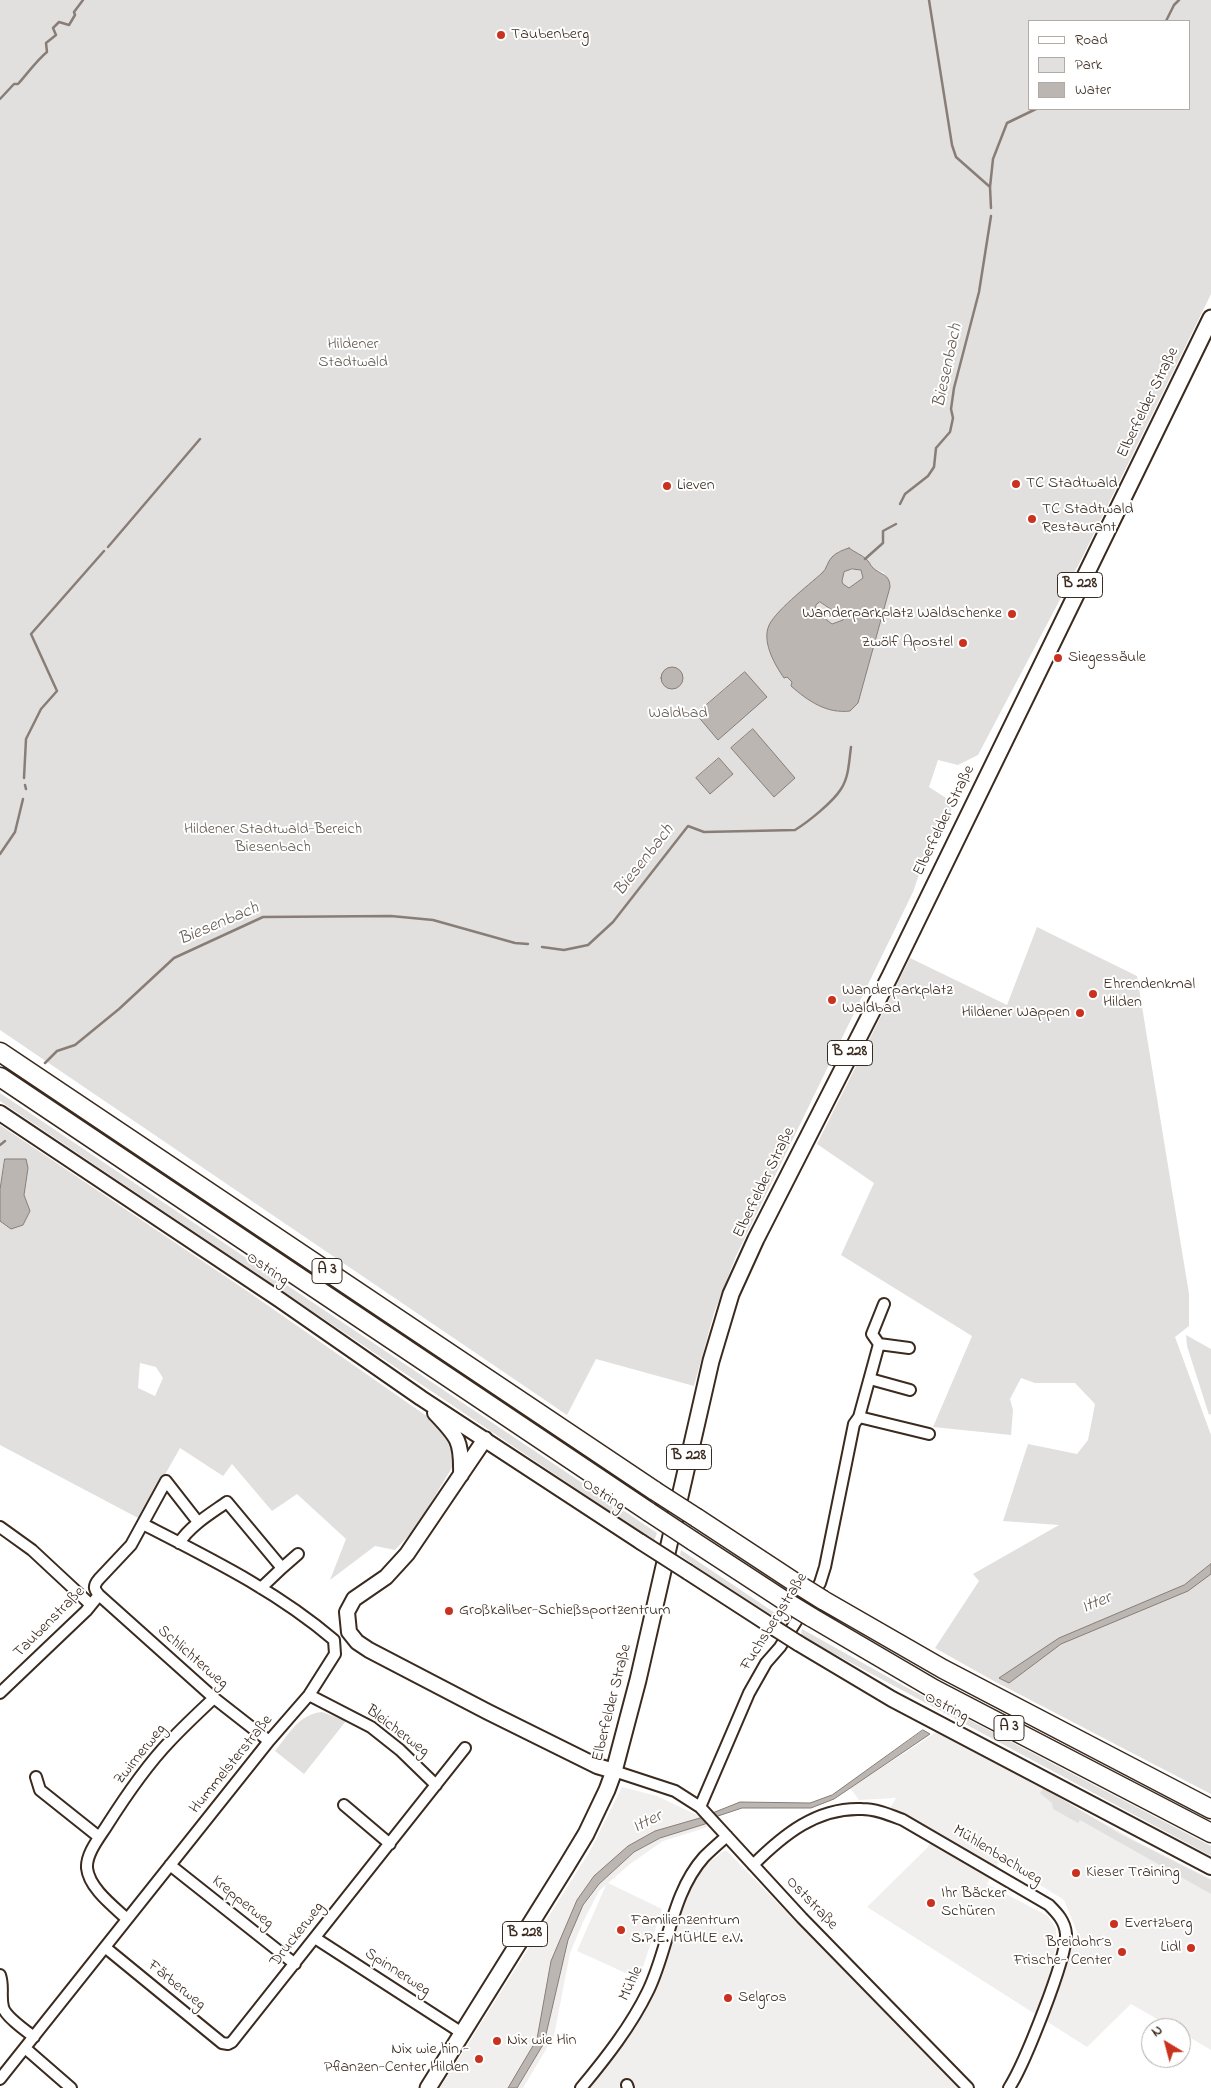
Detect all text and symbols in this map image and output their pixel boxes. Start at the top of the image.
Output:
legend [1028,20,1191,110]
place label: Taubenberg [511,25,589,45]
marker: Taubenberg [495,29,507,41]
text: Road [1075,29,1108,51]
text: Park [1075,54,1102,76]
text: Water [1075,79,1111,101]
water label: Biesenbach [930,322,968,410]
park label: Hildener Stadtwald [318,335,388,373]
street label: Elberfelder Straße [1114,345,1184,461]
place label: TC Stadtwald [1026,474,1117,494]
place label: Lieven [677,476,715,496]
marker: TC Stadtwald [1010,478,1022,490]
marker: Lieven [661,480,673,492]
place label: TC Stadtwald Restaurant [1042,500,1133,538]
marker: TC Stadtwald Restaurant [1026,513,1038,525]
road number: B 228 [1058,572,1102,598]
place label: Wanderparkplatz Waldschenke [802,604,1002,624]
marker: Wanderparkplatz Waldschenke [1006,608,1018,620]
place label: Zwölf Apostel [861,633,953,653]
marker: Zwölf Apostel [957,637,969,649]
place label: Siegessäule [1068,648,1146,668]
marker: Siegessäule [1052,652,1064,664]
park label: Waldbad [649,704,707,724]
street label: Elberfelder Straße [910,763,980,879]
park label: Hildener Stadtwald-Bereich Biesenbach [184,820,362,858]
water label: Biesenbach [610,821,680,901]
water label: Biesenbach [176,898,262,952]
place label: Ehrendenkmal Hilden [1103,975,1195,1013]
place label: Wanderparkplatz Waldbad [842,981,953,1019]
marker: Ehrendenkmal Hilden [1087,988,1099,1000]
marker: Wanderparkplatz Waldbad [826,994,838,1006]
place label: Hildener Wappen [961,1003,1070,1023]
marker: Hildener Wappen [1074,1007,1086,1019]
road number: B 228 [828,1040,872,1066]
street label: Elberfelder Straße [730,1125,800,1241]
street label: Ostring [242,1249,292,1291]
road number: A 3 [312,1258,342,1284]
road number: B 228 [666,1444,712,1470]
street label: Ostring [578,1475,628,1517]
street label: Fuchsbergstraße [737,1570,813,1674]
street label: Taubenstraße [10,1583,90,1663]
water label: Itter [1079,1588,1115,1620]
place label: Großkaliber-Schießsportzentrum [459,1601,671,1621]
marker: Großkaliber-Schießsportzentrum [443,1605,455,1617]
street label: Schlichterweg [153,1622,231,1694]
street label: Elberfelder Straße [589,1642,637,1764]
street label: Ostring [921,1689,971,1727]
street label: Bleicherweg [362,1702,432,1762]
street label: Hummelsterstraße [186,1712,278,1818]
road number: A 3 [994,1716,1024,1740]
street label: Zwirnerweg [111,1721,171,1789]
water label: Itter [630,1807,666,1839]
street label: Mühlenbachweg [949,1822,1045,1890]
place label: Kieser Training [1086,1863,1180,1883]
marker: Kieser Training [1070,1867,1082,1879]
street label: Krepperweg [207,1872,277,1934]
street label: Oststraße [781,1873,841,1935]
place label: Ihr Bäcker Schüren [941,1884,1006,1922]
marker: Ihr Bäcker Schüren [925,1897,937,1909]
street label: Druckerweg [267,1899,329,1971]
place label: Familienzentrum S.P.E. MÜHLE e.V. [631,1911,743,1949]
place label: Evertzberg [1124,1914,1192,1934]
marker: Evertzberg [1108,1918,1120,1930]
road number: B 228 [502,1922,548,1946]
marker: Familienzentrum S.P.E. MÜHLE e.V. [615,1924,627,1936]
place label: Breidohr´s Frische- Center [1014,1933,1112,1971]
place label: Lidl [1161,1938,1181,1958]
marker: Lidl [1185,1942,1197,1954]
street label: Spinnerweg [360,1945,434,2001]
marker: Breidohr´s Frische- Center [1116,1946,1128,1958]
street label: Färberweg [143,1957,209,2015]
street label: Mühle [616,1964,648,2004]
place label: Selgros [738,1988,787,2008]
marker: Selgros [722,1992,734,2004]
north arrow [1141,2018,1191,2068]
text: N [1147,2020,1167,2043]
place label: Nix wie Hin [507,2031,576,2051]
marker: Nix wie Hin [491,2035,503,2047]
place label: Nix wie hin - Pflanzen-Center Hilden [324,2040,469,2078]
marker: Nix wie hin - Pflanzen-Center Hilden [473,2053,485,2065]

